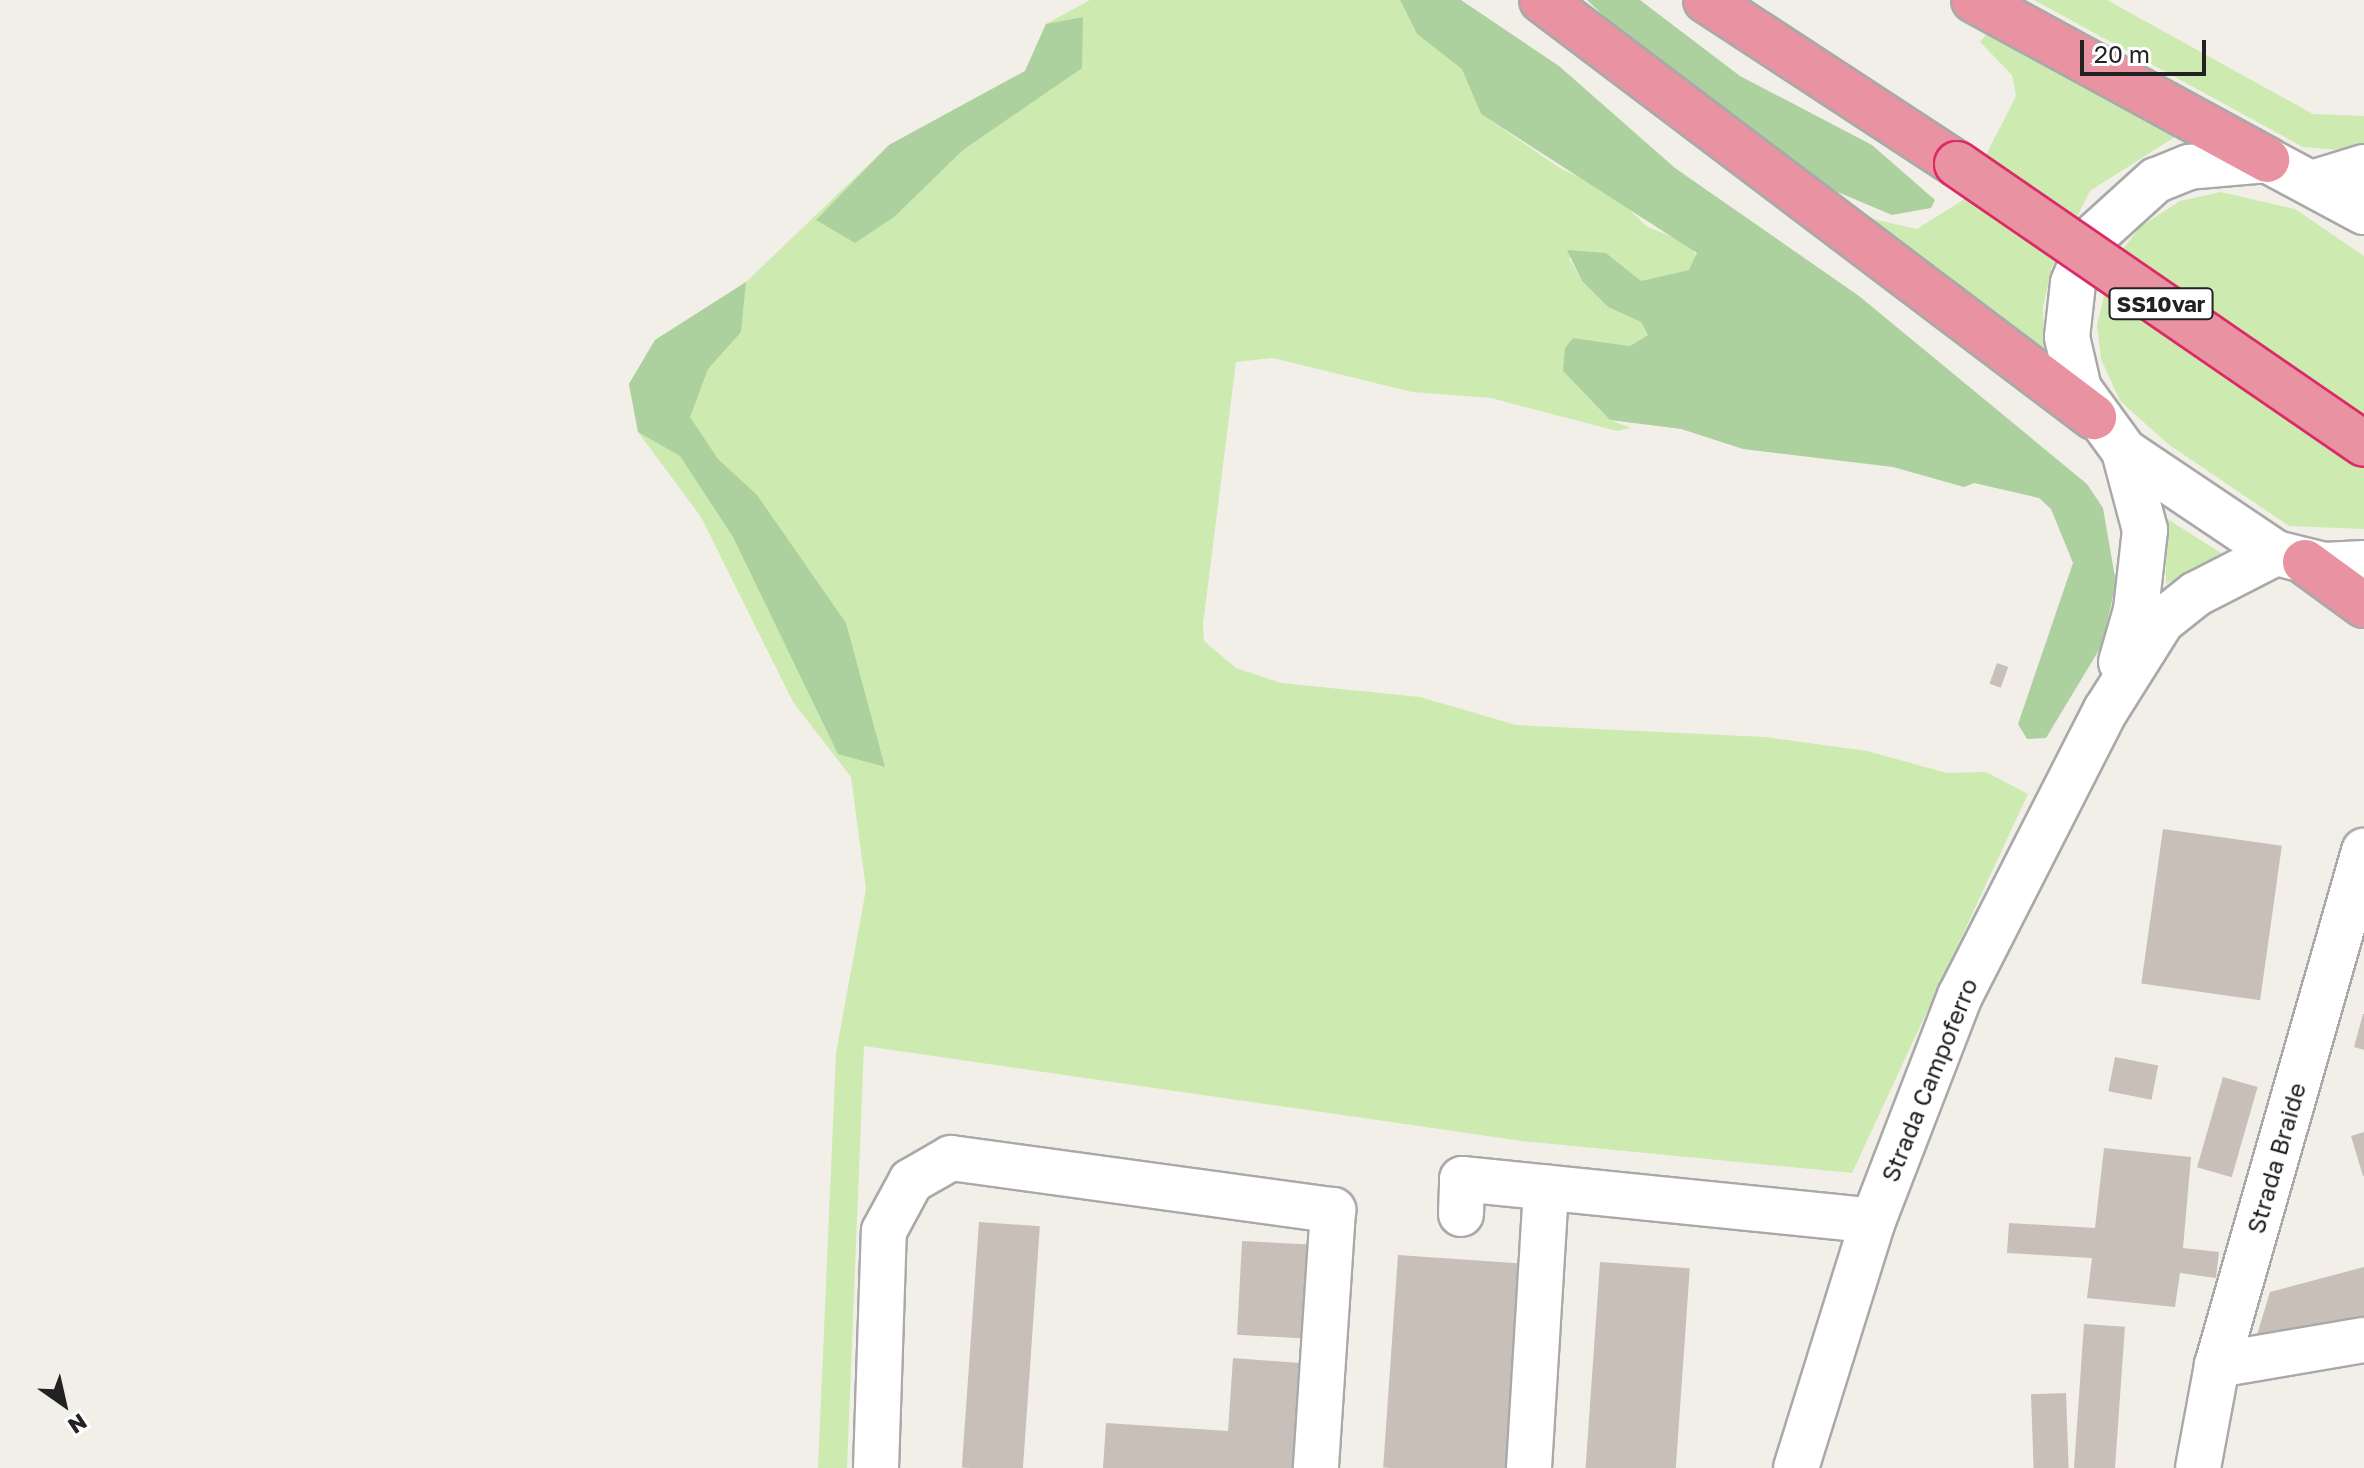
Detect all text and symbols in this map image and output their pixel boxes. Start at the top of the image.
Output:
scale bar [2084,24,2210,74]
text: 20 m [2094,39,2150,68]
road number: SS10var [2107,286,2215,322]
street label: Strada Campoferro [1875,974,1983,1186]
street label: Strada Braide [2241,1079,2311,1237]
north arrow [24,1364,104,1444]
text: N [63,1408,92,1440]

